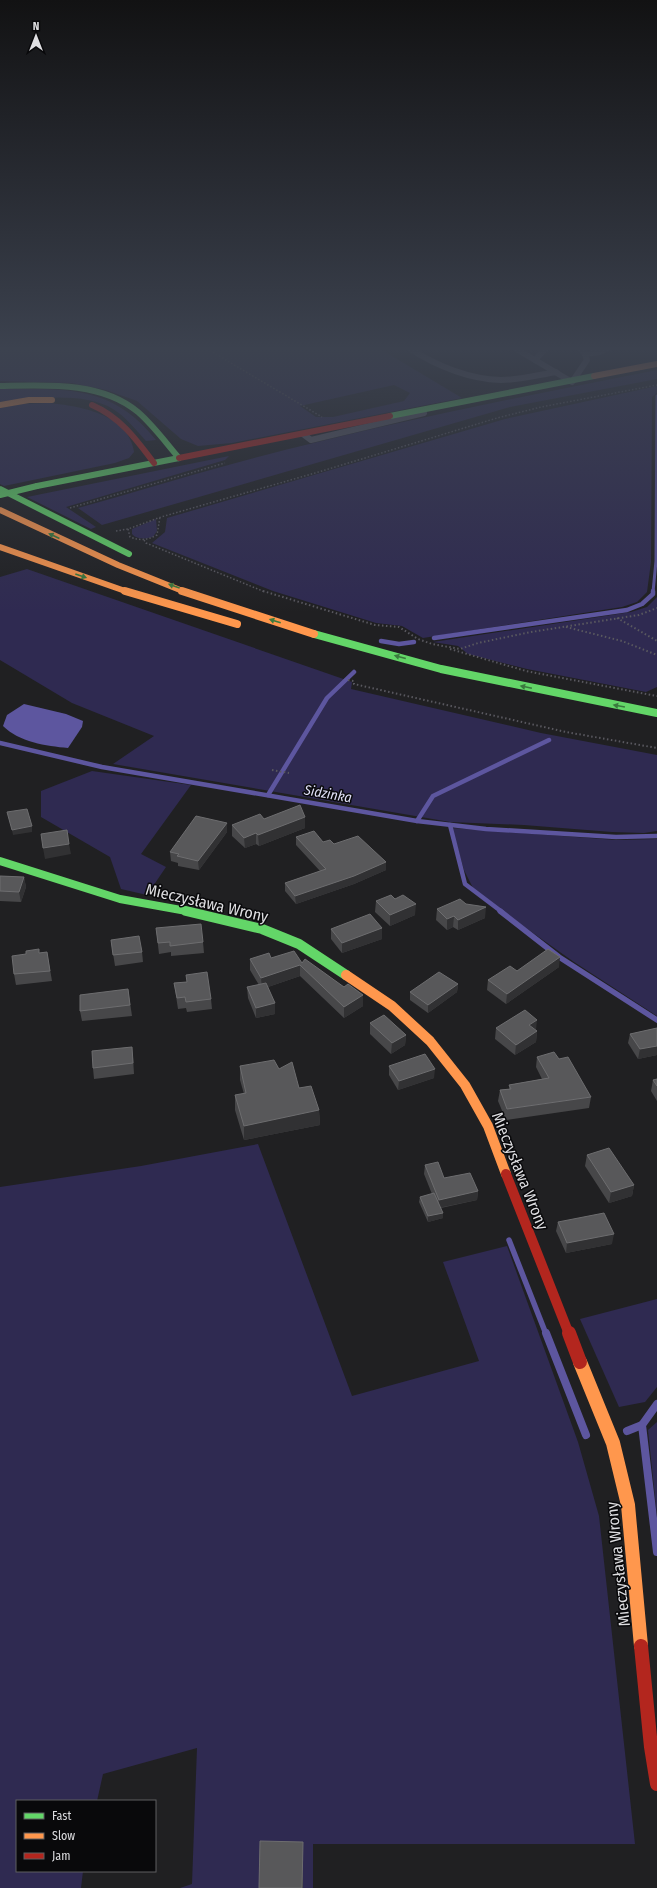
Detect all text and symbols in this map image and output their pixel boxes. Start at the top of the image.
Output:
north arrow [16,16,56,56]
text: N [33,20,39,33]
one-way arrow [48,533,60,539]
one-way arrow [76,573,88,579]
one-way arrow [167,583,179,589]
one-way arrow [269,618,281,624]
one-way arrow [394,654,406,660]
one-way arrow [520,684,533,690]
one-way arrow [613,703,625,709]
water label: Sidzinka [302,781,353,807]
street label: Mieczysława Wrony [144,880,271,927]
street label: Mieczysława Wrony [488,1109,553,1233]
street label: Mieczysława Wrony [602,1500,634,1627]
legend [16,1800,156,1872]
text: Fast [52,1809,71,1823]
text: Slow [52,1829,75,1843]
text: Jam [52,1849,70,1863]

